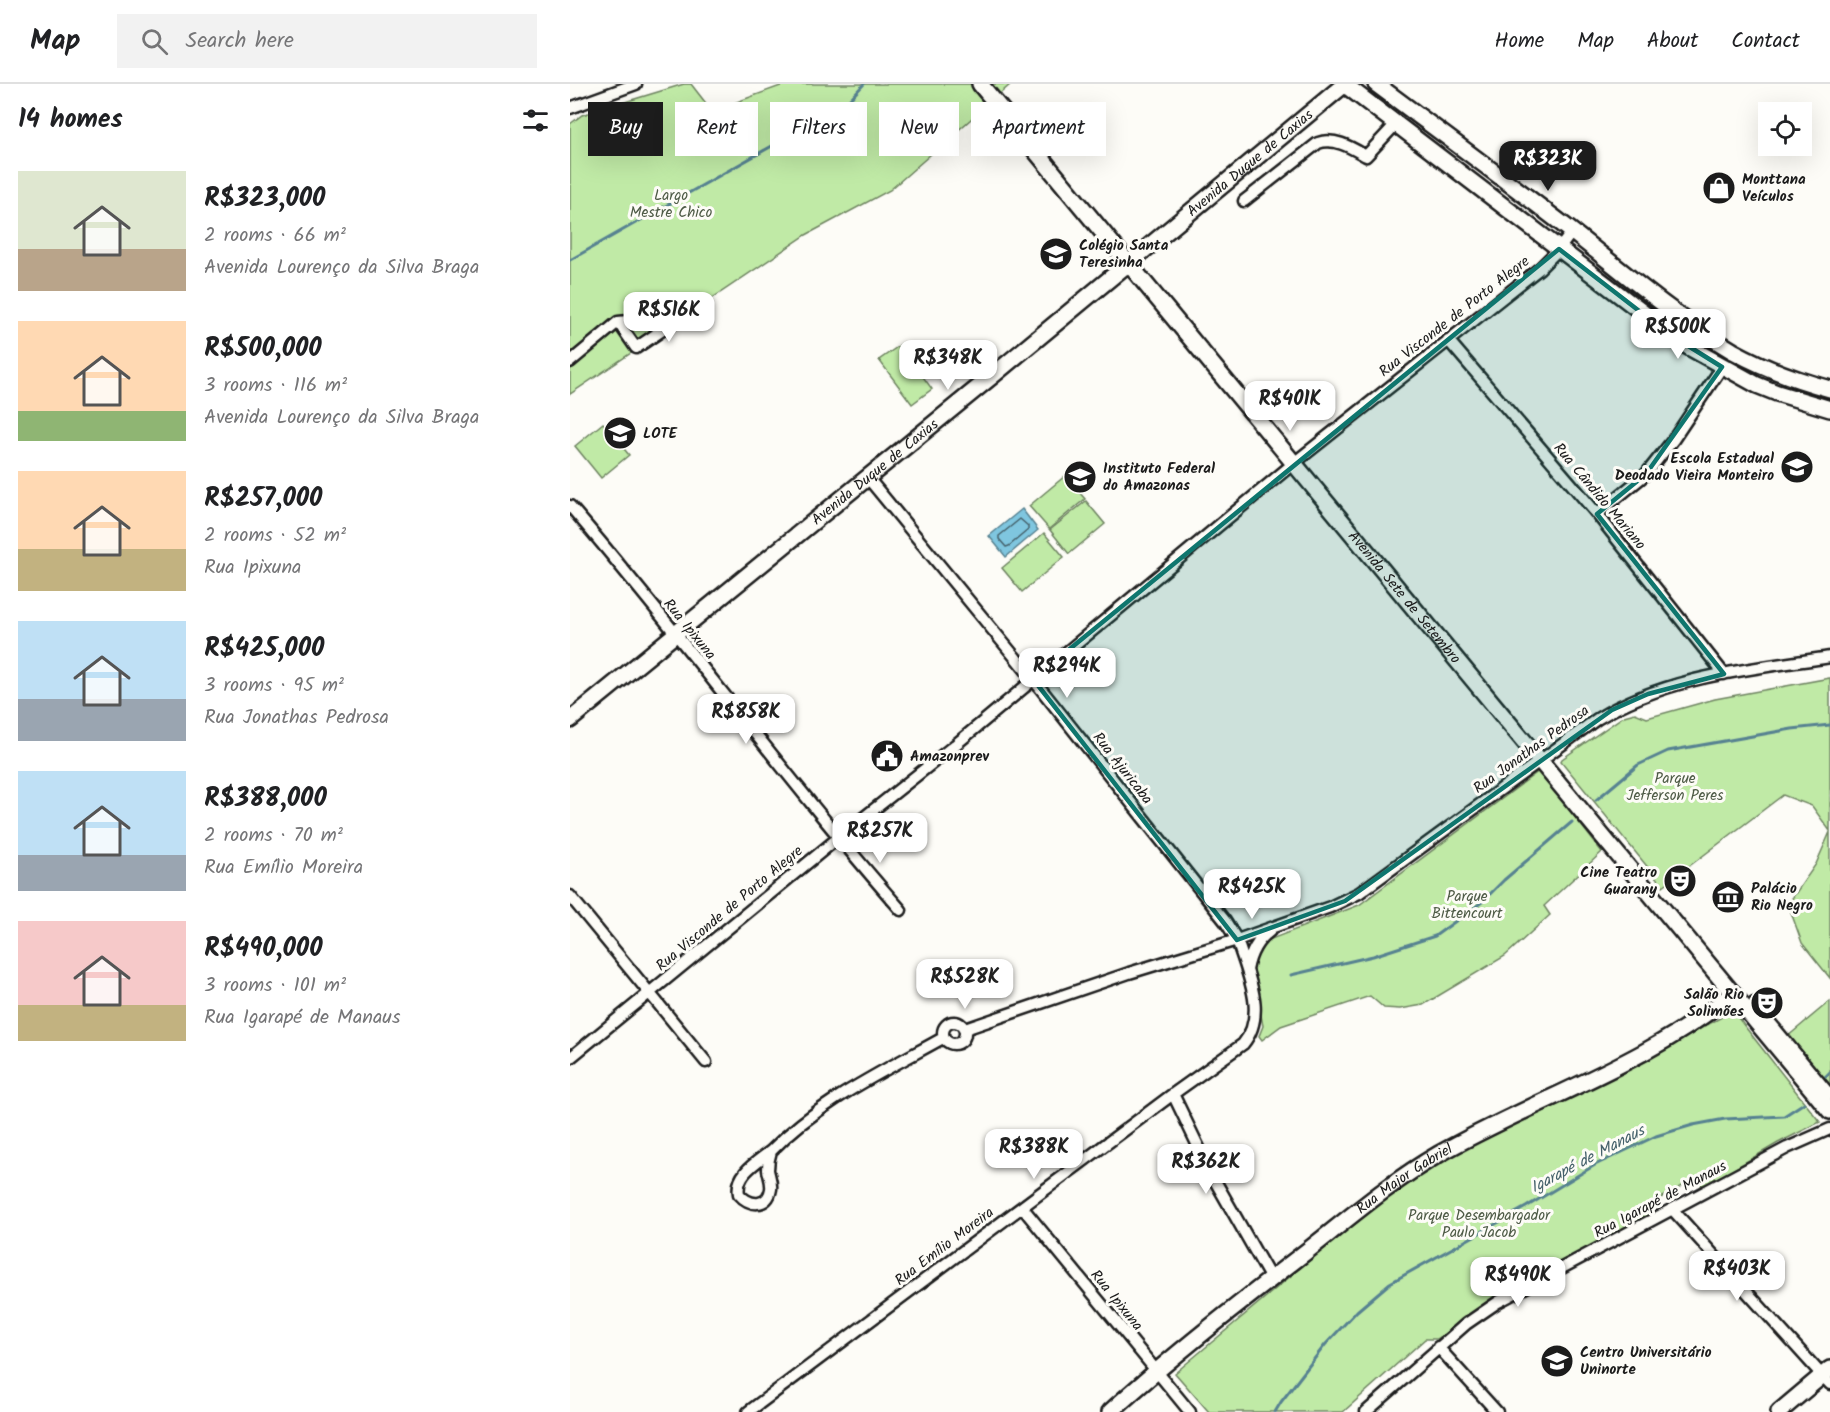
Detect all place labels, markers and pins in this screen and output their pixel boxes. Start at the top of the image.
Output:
pin: R$323K [1499,141,1597,192]
place label: Monttana Veículos [1742,168,1806,209]
shop icon: Monttana Veículos [1701,170,1737,206]
place label: Colégio Santa Teresinha [1079,234,1169,275]
school or university icon: Colégio Santa Teresinha [1038,236,1074,272]
pin: R$516K [620,292,718,343]
pin: R$500K [1629,309,1727,360]
pin: R$348K [899,340,997,391]
pin: R$401K [1241,381,1339,432]
school or university icon: LOTE [602,415,638,451]
place label: LOTE [643,422,678,446]
place label: Escola Estadual Deodado Vieira Monteiro [1615,447,1774,488]
school or university icon: Escola Estadual Deodado Vieira Monteiro [1779,449,1815,485]
place label: Instituto Federal do Amazonas [1103,457,1215,498]
school or university icon: Instituto Federal do Amazonas [1062,459,1098,495]
pin: R$294K [1018,648,1116,699]
pin: R$858K [697,694,795,745]
public building icon: Amazonprev [869,738,905,774]
place label: Amazonprev [910,745,990,769]
pin: R$257K [831,813,929,864]
place label: Cine Teatro Guarany [1580,861,1657,902]
theatre icon: Cine Teatro Guarany [1662,863,1698,899]
pin: R$425K [1203,869,1301,920]
place label: Palácio Rio Negro [1751,877,1813,918]
museum icon: Palácio Rio Negro [1710,879,1746,915]
pin: R$528K [916,959,1014,1010]
place label: Salão Rio Solimões [1684,983,1744,1024]
theatre icon: Salão Rio Solimões [1749,985,1785,1021]
pin: R$388K [985,1129,1083,1180]
pin: R$362K [1157,1144,1255,1195]
pin: R$403K [1688,1251,1786,1302]
pin: R$490K [1469,1257,1567,1308]
place label: Centro Universitário Uninorte [1580,1341,1712,1382]
school or university icon: Centro Universitário Uninorte [1539,1343,1575,1379]

